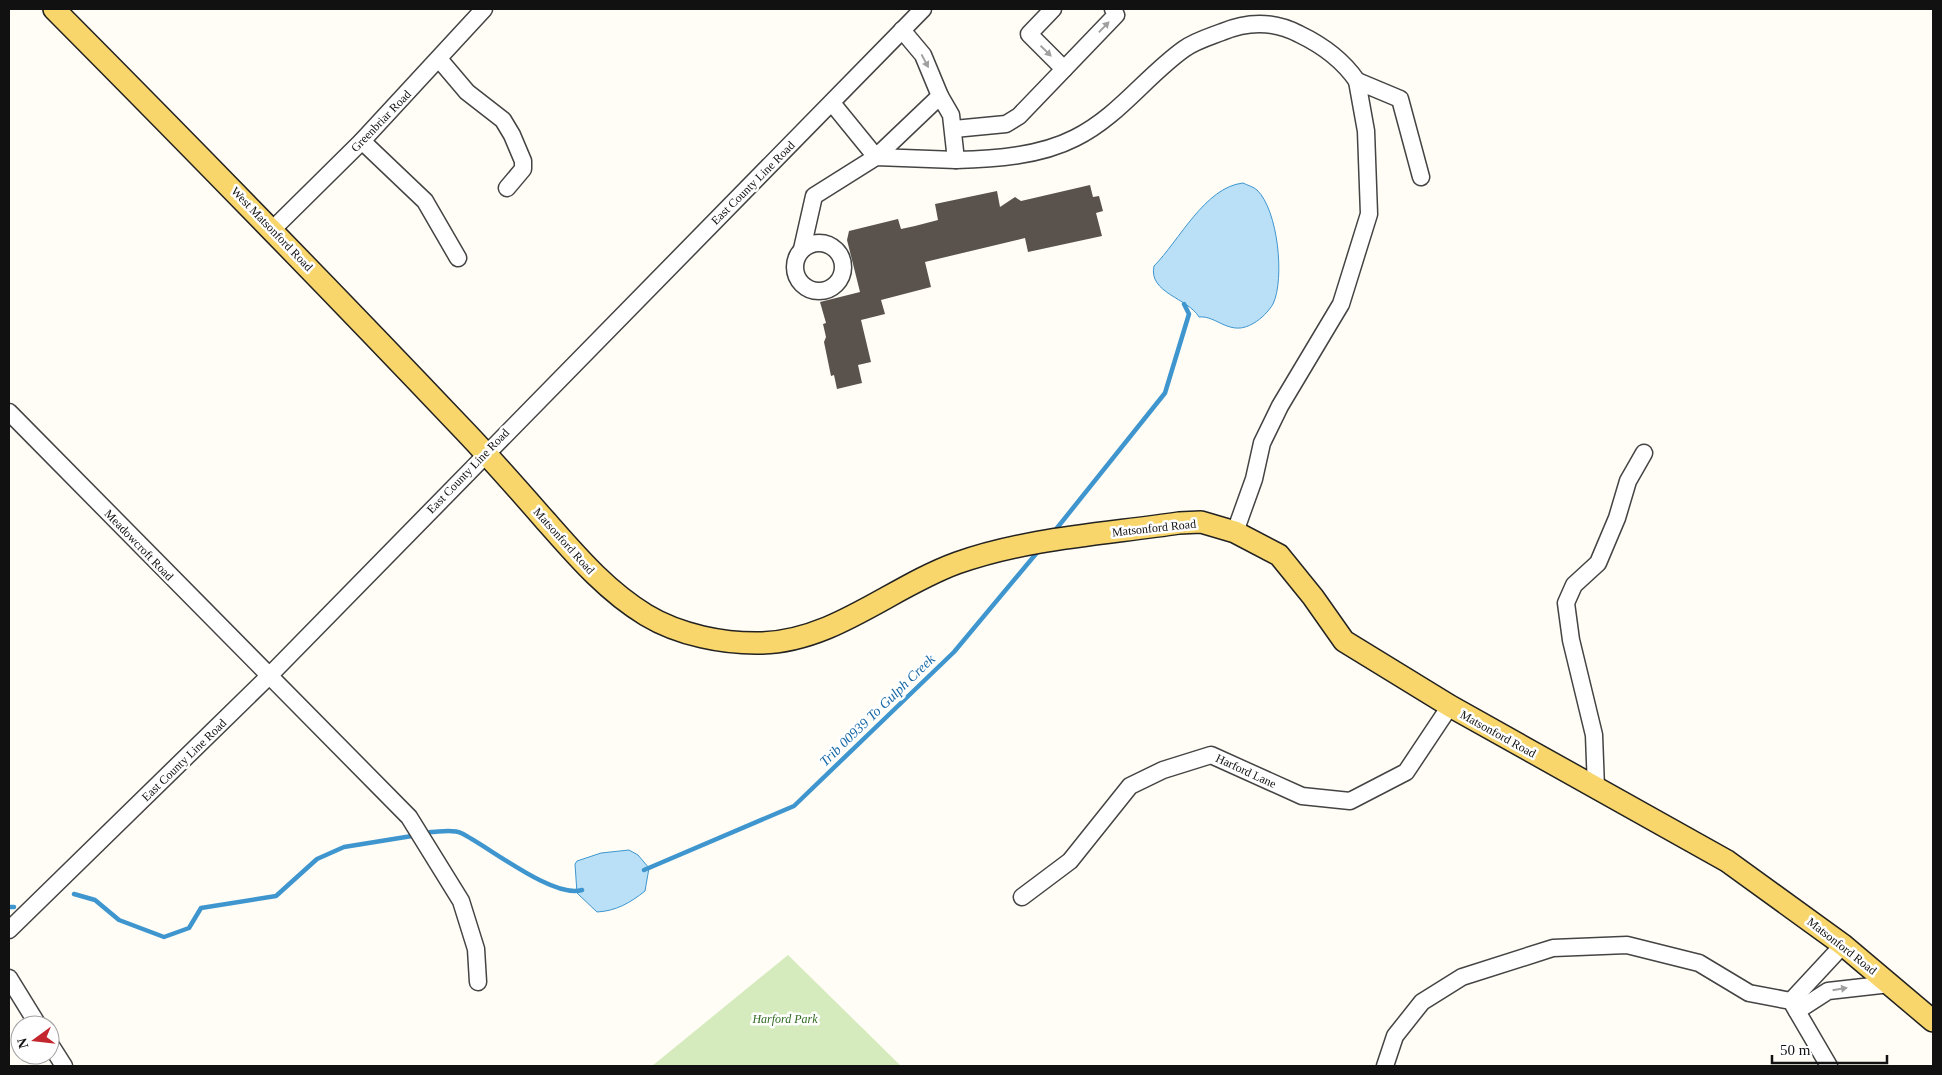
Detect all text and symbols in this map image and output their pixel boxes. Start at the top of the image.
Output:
one-way arrow [1098,21,1110,33]
one-way arrow [1040,45,1052,57]
one-way arrow [921,54,930,67]
street label: Greenbriar Road [348,87,414,155]
street label: East County Line Road [708,138,798,228]
street label: West Matsonford Road [228,184,316,274]
street label: East County Line Road [424,426,512,516]
street label: Matsonford Road [531,505,597,577]
street label: Meadowcroft Road [102,507,176,583]
street label: Matsonford Road [1111,517,1197,539]
water label: Trib 00939 To Gulph Creek [817,651,938,769]
street label: Matsonford Road [1458,707,1538,761]
street label: East County Line Road [139,716,229,804]
street label: Harford Lane [1214,751,1278,791]
street label: Matsonford Road [1804,915,1880,977]
one-way arrow [1832,984,1848,992]
park label: Harford Park [751,1012,818,1026]
north arrow [10,1015,60,1065]
scale bar [1772,1032,1887,1064]
text: N [14,1036,31,1050]
text: 50 m [1780,1042,1811,1058]

